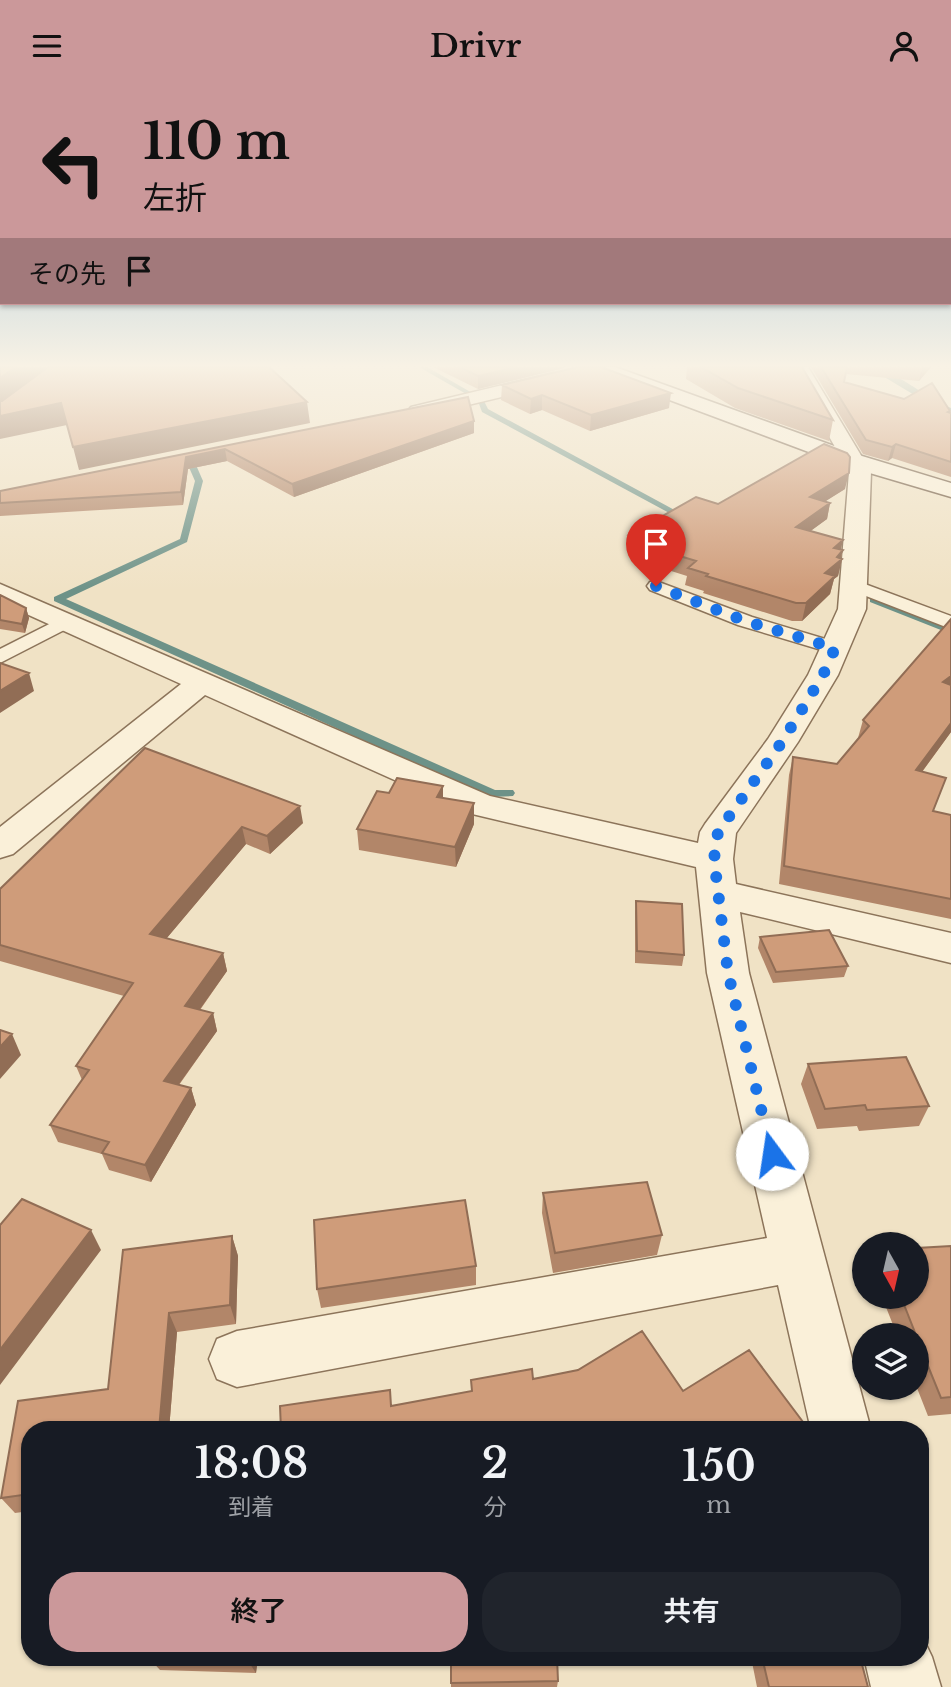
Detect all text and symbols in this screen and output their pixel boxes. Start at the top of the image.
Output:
text: Drivr [430,26,521,66]
icon: menu [28,27,66,65]
icon: person [885,27,923,65]
text: 110 m [143,111,290,172]
icon: left [28,119,119,210]
text: 左折 [143,178,207,218]
icon: arrive [120,252,158,290]
text: その先 [28,258,106,290]
pin [626,514,686,586]
icon: arrive [637,525,675,563]
position arrow [735,1117,809,1191]
north arrow [852,1232,929,1309]
map controls [852,1232,929,1400]
button: layers [852,1323,929,1400]
text: 18:08 [194,1437,308,1489]
text: 2 [482,1437,508,1489]
text: 150 [682,1440,756,1492]
text: m [706,1491,731,1519]
text: 到着 [228,1493,274,1521]
text: 分 [483,1493,506,1521]
button: 終了 [49,1572,468,1652]
button: 共有 [482,1572,901,1652]

